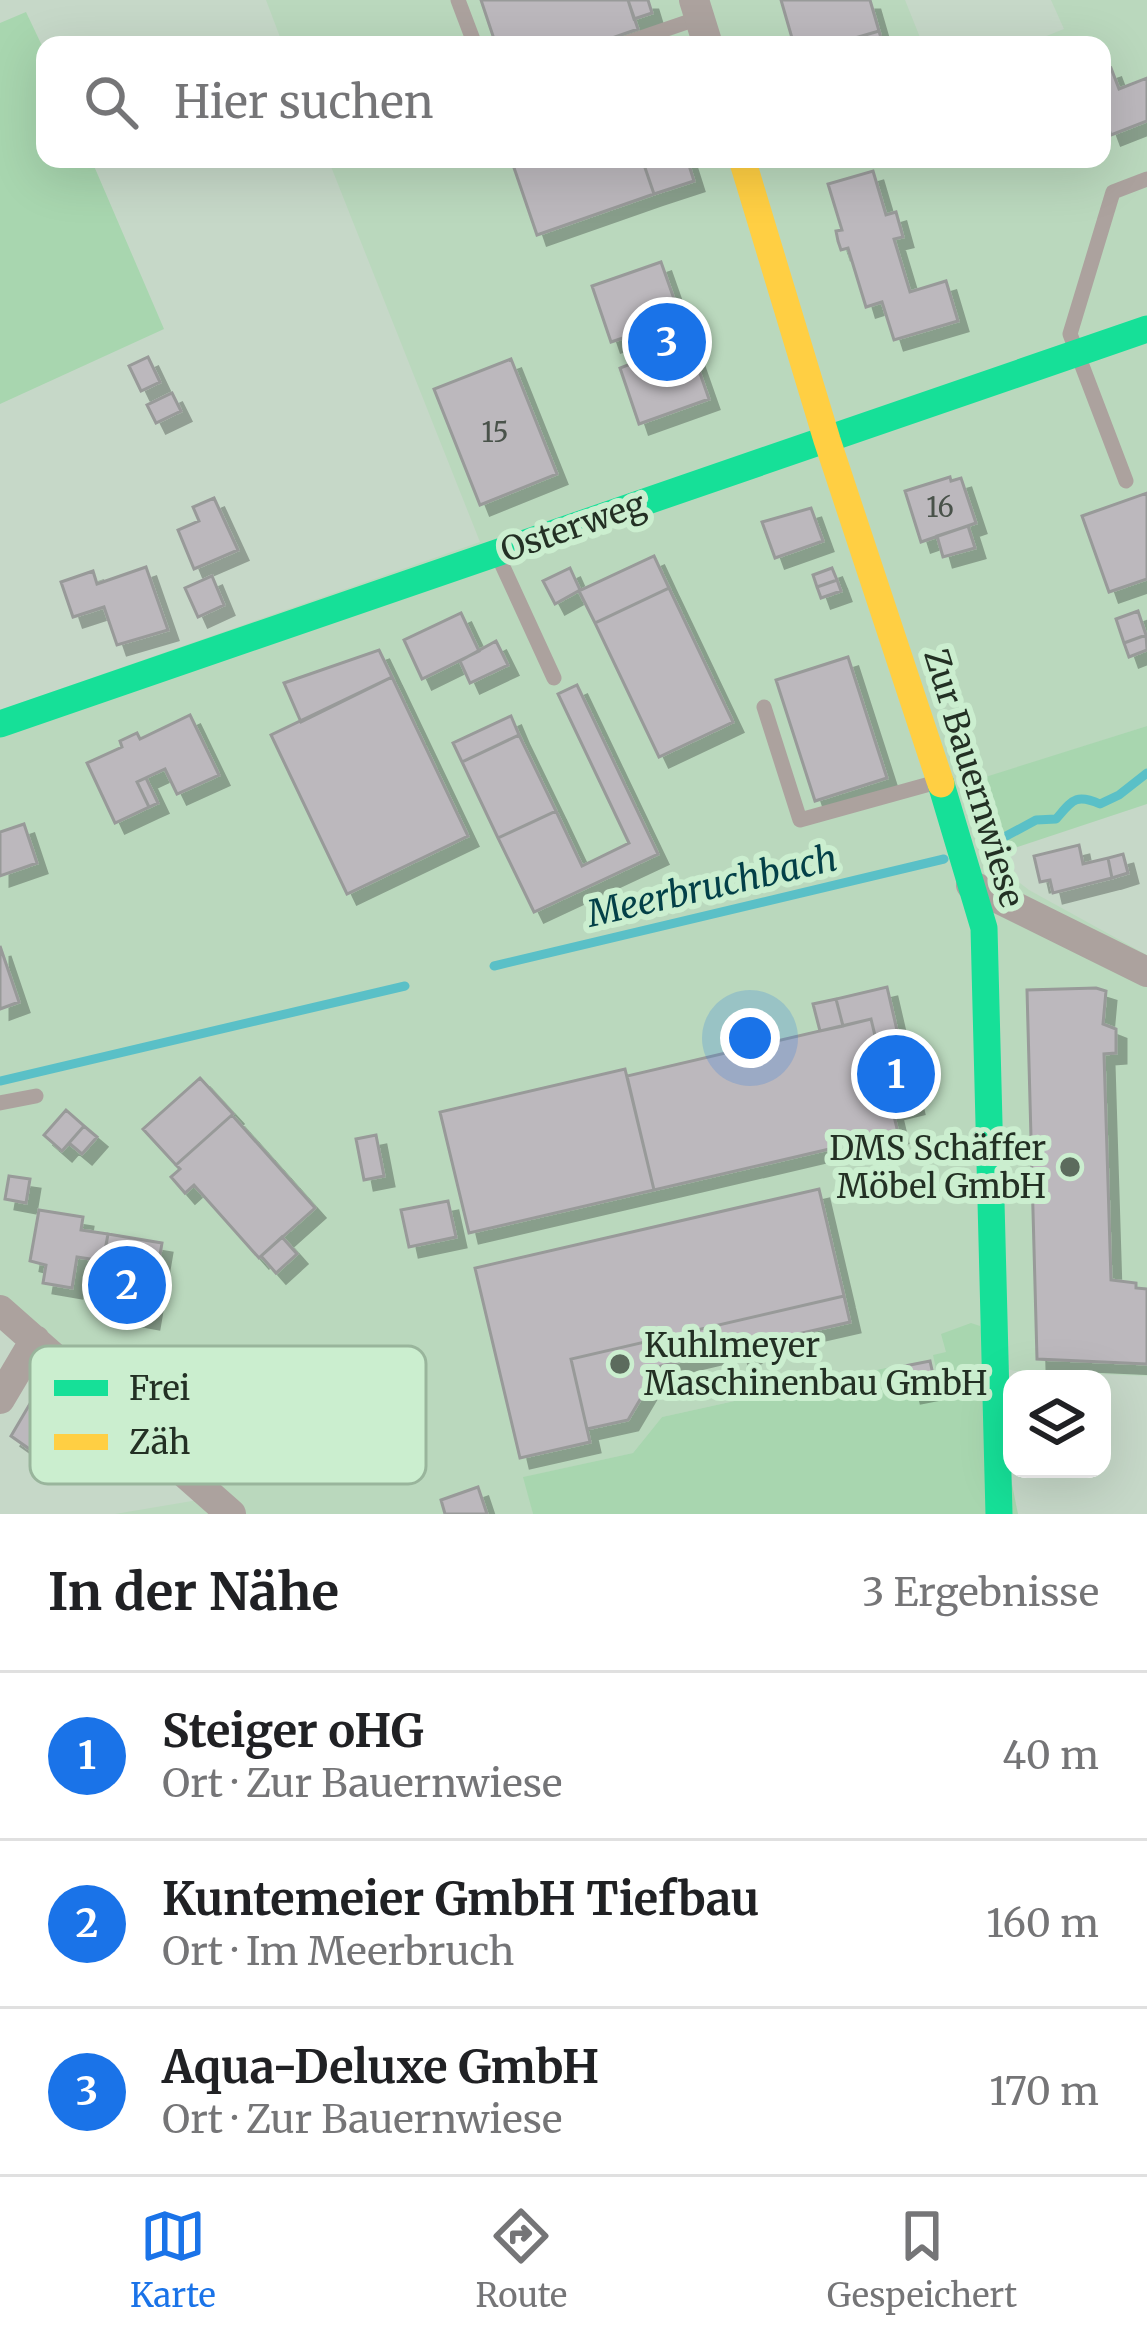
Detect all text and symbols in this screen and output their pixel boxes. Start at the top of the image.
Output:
search box [36,36,1111,168]
icon: search [78,69,144,135]
text: Hier suchen [174,74,433,130]
pin: 3 [628,297,706,387]
house number: 15 [481,415,509,449]
street label: Osterweg [495,483,651,571]
house number: 16 [926,490,954,524]
street label: Zur Bauernwiese [915,644,1033,912]
water label: Meerbruchbach [581,835,841,937]
your location [720,1008,780,1068]
pin: 1 [857,1029,935,1119]
place label: DMS Schäffer Möbel GmbH [829,1128,1046,1207]
marker: DMS Schäffer Möbel GmbH [1057,1154,1083,1180]
pin: 2 [88,1240,166,1330]
place label: Kuhlmeyer Maschinenbau GmbH [644,1325,987,1404]
legend [30,1346,426,1484]
marker: Kuhlmeyer Maschinenbau GmbH [607,1351,633,1377]
text: Frei [129,1368,190,1409]
map controls [1003,1370,1111,1478]
button: layers [1003,1370,1111,1478]
text: Zäh [129,1422,190,1463]
text: In der Nähe [48,1560,339,1624]
text: 3 Ergebnisse [862,1568,1099,1617]
text: Steiger oHG [162,1703,424,1759]
text: 1 [78,1731,96,1780]
text: 40 m [1002,1731,1099,1780]
text: Ort · Zur Bauernwiese [162,1759,562,1808]
text: Kuntemeier GmbH Tiefbau [162,1871,759,1927]
text: 2 [76,1899,98,1948]
text: 160 m [986,1899,1099,1948]
text: Ort · Im Meerbruch [162,1927,514,1976]
text: Aqua-Deluxe GmbH [162,2039,599,2095]
text: 3 [76,2067,98,2116]
text: 170 m [989,2067,1099,2116]
text: Ort · Zur Bauernwiese [162,2095,562,2144]
tab: Karte [130,2203,216,2316]
tab: Route [475,2203,567,2316]
tab: Gespeichert [827,2203,1017,2316]

